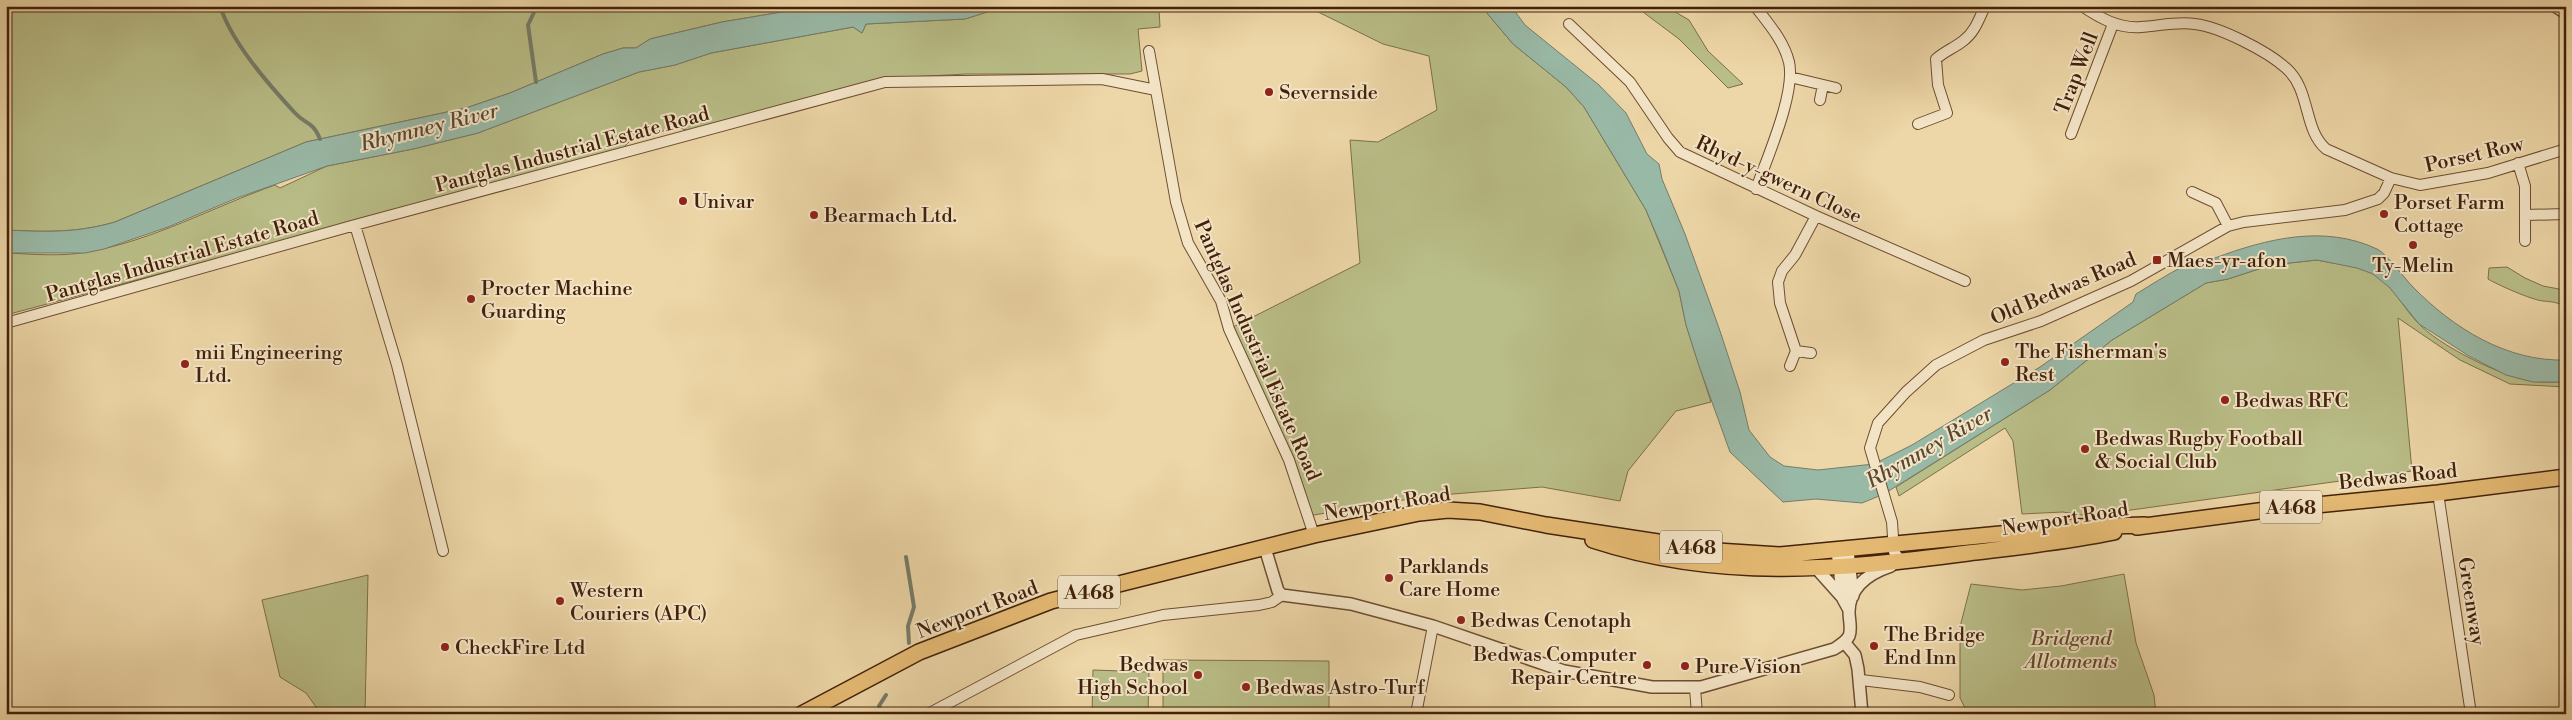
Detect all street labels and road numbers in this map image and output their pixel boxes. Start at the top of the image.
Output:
street label: Trap Well [2050,29,2105,118]
street label: Pantglas Industrial Estate Road [433,102,713,199]
street label: Rhyd-y-gwern Close [1691,131,1865,230]
street label: Porset Row [2423,132,2527,179]
street label: Pantglas Industrial Estate Road [43,206,322,308]
street label: Pantglas Industrial Estate Road [1188,216,1326,485]
street label: Old Bedwas Road [1987,247,2141,331]
street label: Bedwas Road [2337,459,2459,496]
street label: Newport Road [1322,482,1453,527]
road number: A468 [2260,491,2322,524]
street label: Newport Road [2000,497,2131,542]
road number: A468 [1660,530,1722,564]
street label: Greenway [2451,555,2490,647]
street label: Newport Road [913,576,1042,645]
road number: A468 [1058,576,1120,608]

